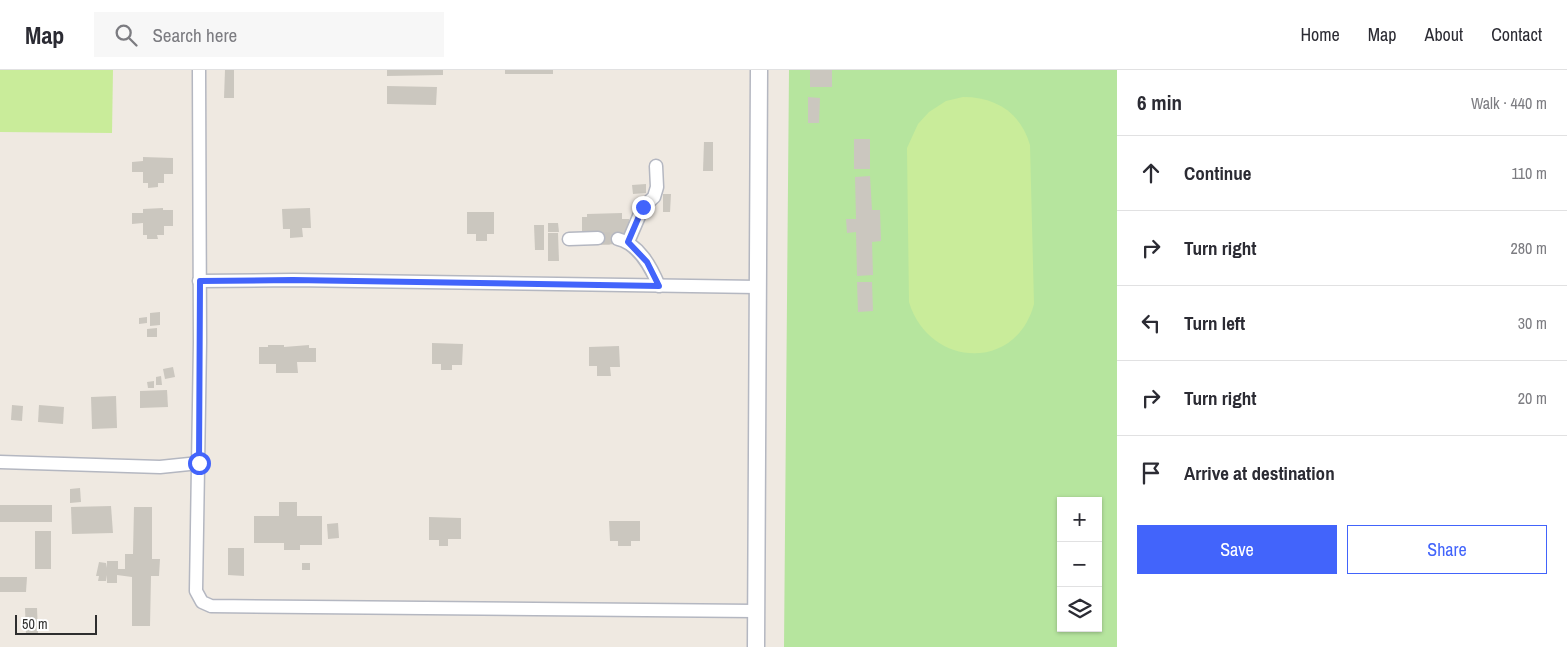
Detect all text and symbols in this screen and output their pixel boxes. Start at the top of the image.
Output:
search box [94,12,444,57]
text: Map [25,19,64,51]
icon: search [112,21,140,49]
text: Search here [152,22,237,48]
text: Home [1300,22,1340,47]
text: Map [1368,22,1397,47]
text: About [1425,22,1463,47]
text: Contact [1491,22,1542,47]
text: 6 min [1137,88,1182,117]
text: Walk · 440 m [1471,92,1547,114]
icon: ahead [1137,159,1165,187]
text: Continue [1184,160,1252,186]
text: 110 m [1511,162,1547,184]
route end [632,196,655,219]
icon: right [1137,234,1165,262]
text: Turn right [1184,235,1256,261]
text: 280 m [1511,237,1547,259]
icon: left [1137,309,1165,337]
text: Turn left [1184,310,1245,336]
text: 30 m [1518,312,1547,334]
icon: right [1137,384,1165,412]
text: Turn right [1184,385,1256,411]
text: 20 m [1518,387,1547,409]
route start [188,452,211,475]
icon: arrive [1137,459,1165,487]
text: Arrive at destination [1184,460,1335,486]
map controls [1057,497,1102,632]
button: + [1057,497,1102,542]
button: Save [1137,525,1337,574]
button: Share [1347,525,1547,574]
button: − [1057,542,1102,587]
button: layers [1057,587,1102,632]
scale bar [15,612,98,635]
text: 50 m [22,615,48,633]

